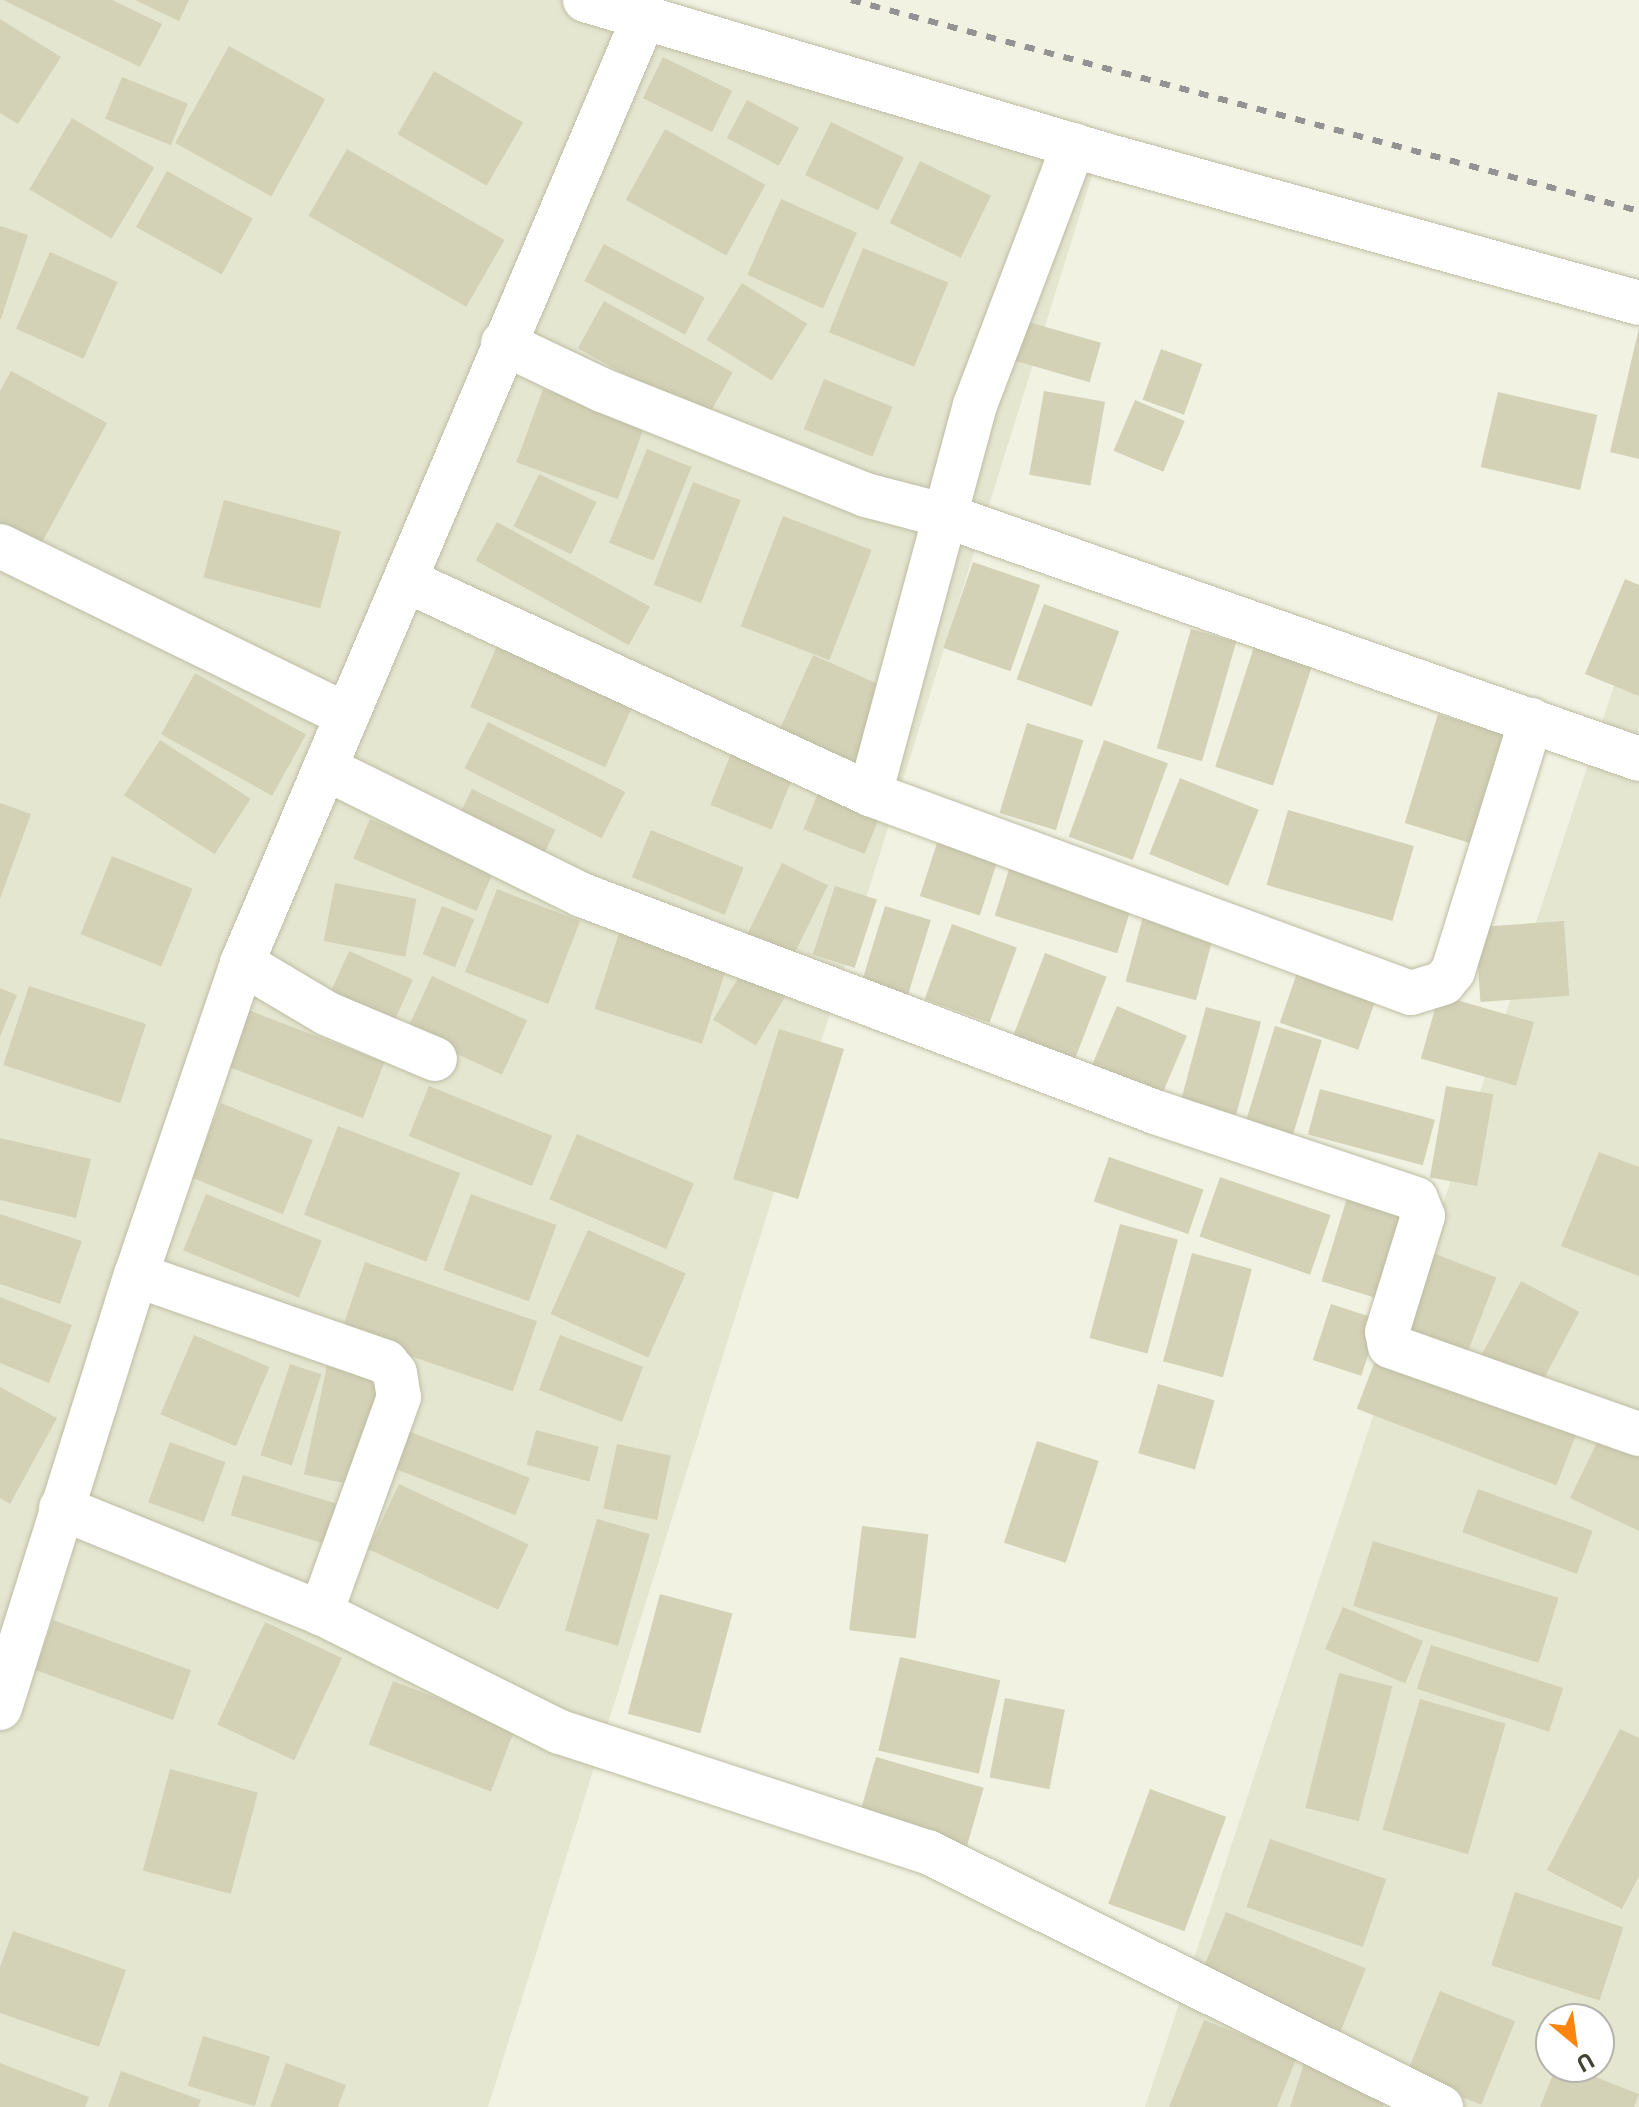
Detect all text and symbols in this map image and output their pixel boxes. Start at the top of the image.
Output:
north arrow [1535,2003,1615,2083]
text: U [1572,2047,1599,2077]

